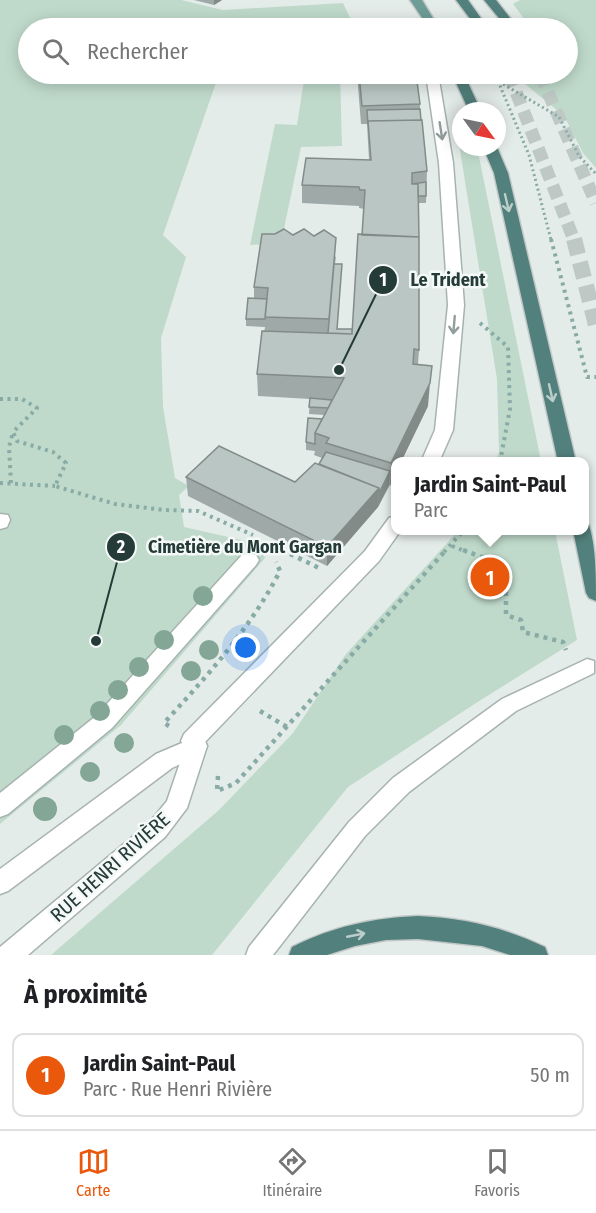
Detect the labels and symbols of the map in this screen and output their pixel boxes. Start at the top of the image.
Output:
north arrow [452,102,506,156]
one-way arrow [436,121,447,141]
one-way arrow [502,193,514,212]
callout: Le Trident [368,262,498,298]
text: 1 [379,269,387,291]
text: Le Trident [410,269,486,291]
one-way arrow [448,315,459,335]
one-way arrow [546,383,558,402]
callout: Cimetière du Mont Gargan [106,529,354,565]
text: 2 [116,536,125,558]
text: Cimetière du Mont Gargan [148,536,342,558]
pin: 1 [470,554,510,600]
your location [231,633,260,662]
street label: RUE HENRI RIVIÈRE [45,807,175,927]
one-way arrow [345,929,365,940]

